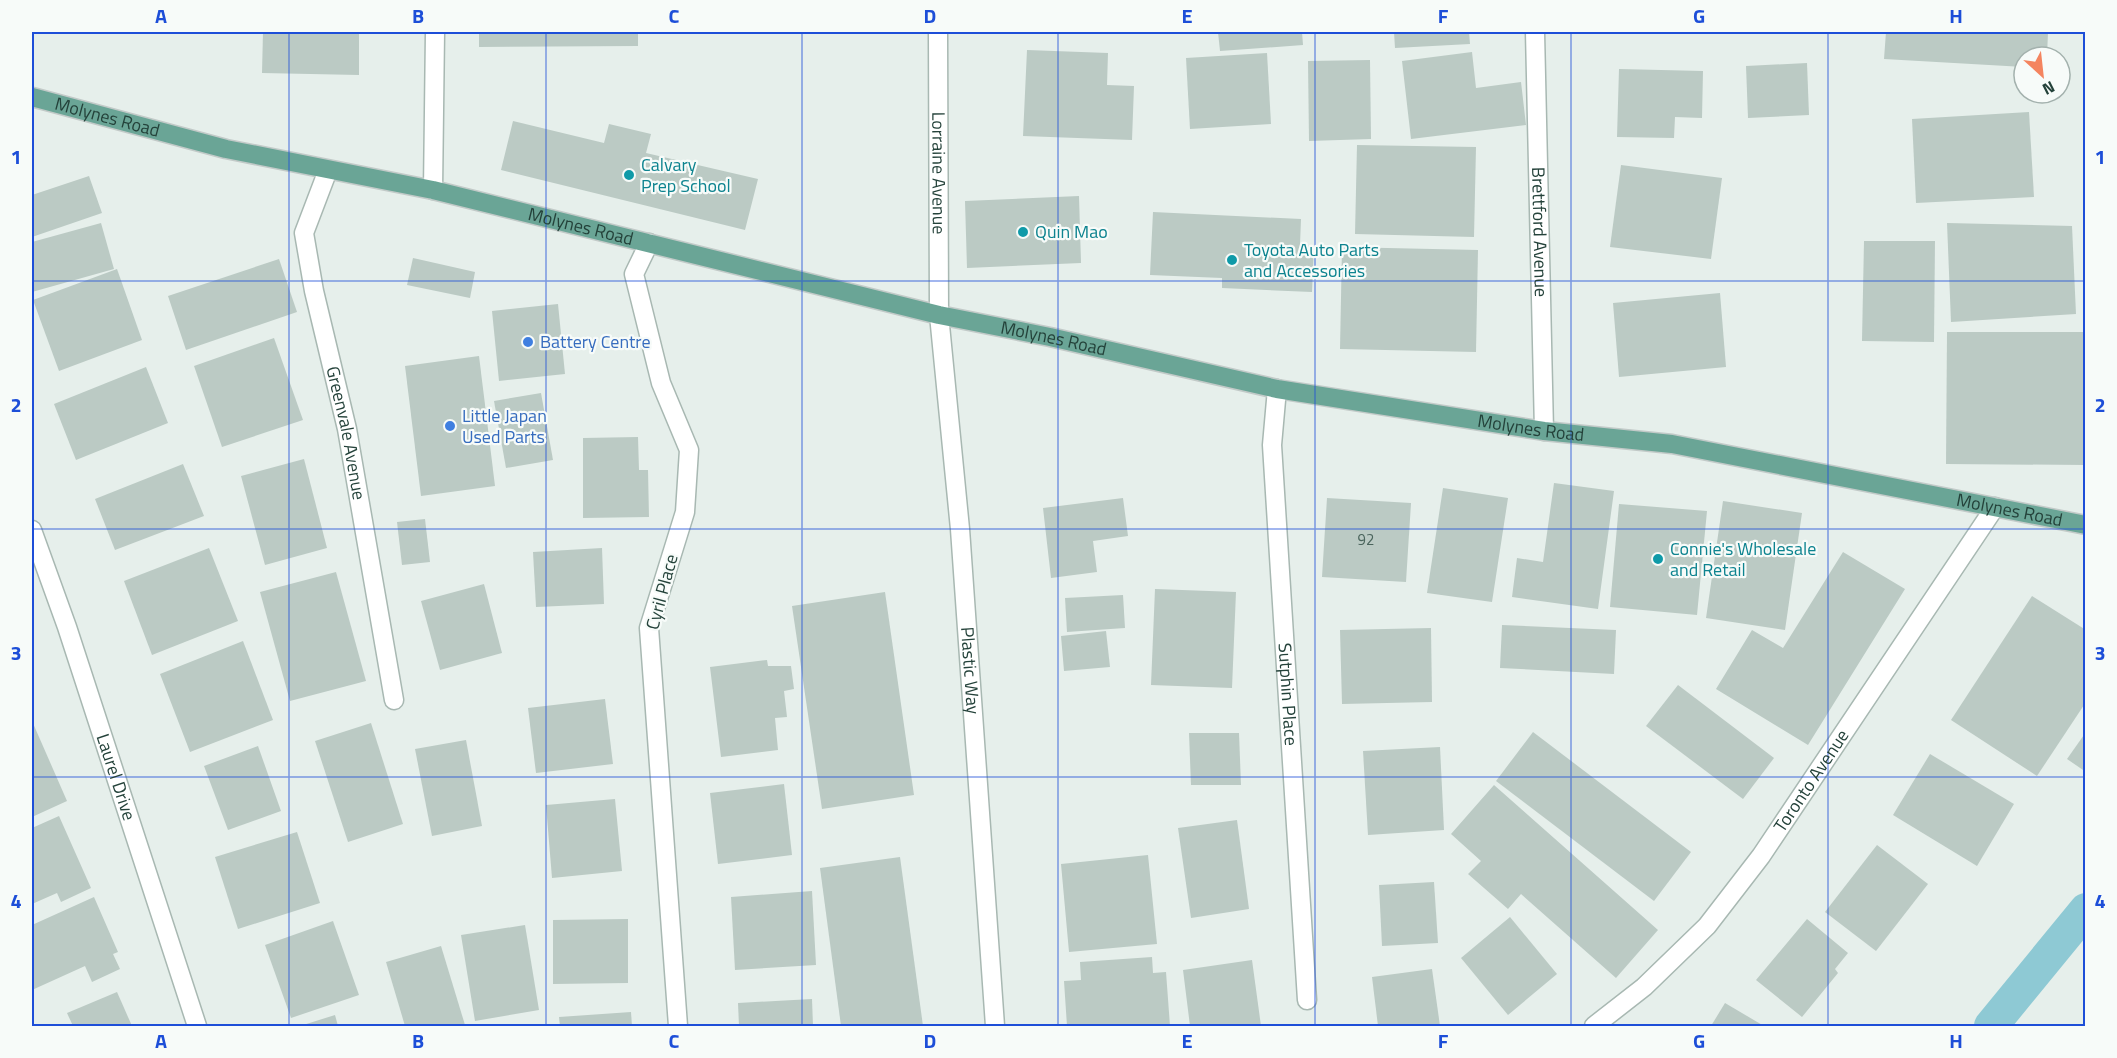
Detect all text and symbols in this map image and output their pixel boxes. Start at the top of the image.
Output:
text: A [155,0,167,31]
text: B [412,0,424,31]
text: C [669,0,680,31]
text: D [924,0,936,31]
text: E [1181,0,1193,31]
text: F [1438,0,1449,31]
text: G [1693,0,1705,31]
text: H [1949,0,1963,31]
north arrow [2012,45,2072,105]
text: N [2038,75,2059,102]
street label: Molynes Road [52,90,163,144]
street label: Lorraine Avenue [925,112,953,234]
text: 1 [10,141,22,172]
text: 1 [2094,141,2106,172]
place label: Calvary Prep School [641,151,731,199]
street label: Brettford Avenue [1525,167,1555,297]
marker: Calvary Prep School [622,168,636,182]
street label: Molynes Road [525,200,636,252]
place label: Quin Mao [1035,218,1108,245]
marker: Quin Mao [1016,225,1030,239]
place label: Toyota Auto Parts and Accessories [1244,236,1379,284]
marker: Toyota Auto Parts and Accessories [1225,253,1239,267]
street label: Molynes Road [998,314,1109,363]
place label: Battery Centre [540,328,650,355]
marker: Battery Centre [521,335,535,349]
street label: Greenvale Avenue [319,363,373,502]
text: 2 [10,389,22,420]
text: 2 [2094,389,2106,420]
place label: Little Japan Used Parts [462,402,547,450]
street label: Molynes Road [1476,407,1586,448]
marker: Little Japan Used Parts [443,419,457,433]
street label: Molynes Road [1954,486,2065,533]
house number: 92 [1358,528,1374,551]
place label: Connie's Wholesale and Retail [1670,535,1816,583]
street label: Cyril Place [638,551,685,633]
marker: Connie's Wholesale and Retail [1651,552,1665,566]
street label: Plastic Way [954,626,987,716]
text: 3 [10,637,22,668]
text: 3 [2094,637,2106,668]
street label: Sutphin Place [1272,642,1305,747]
street label: Toronto Avenue [1767,724,1855,837]
street label: Laurel Drive [90,730,143,824]
text: 4 [10,885,22,916]
text: 4 [2094,885,2106,916]
text: A [155,1025,167,1056]
text: B [412,1025,424,1056]
text: C [669,1025,680,1056]
text: D [924,1025,936,1056]
text: E [1181,1025,1193,1056]
text: F [1438,1025,1449,1056]
text: G [1693,1025,1705,1056]
text: H [1949,1025,1963,1056]

